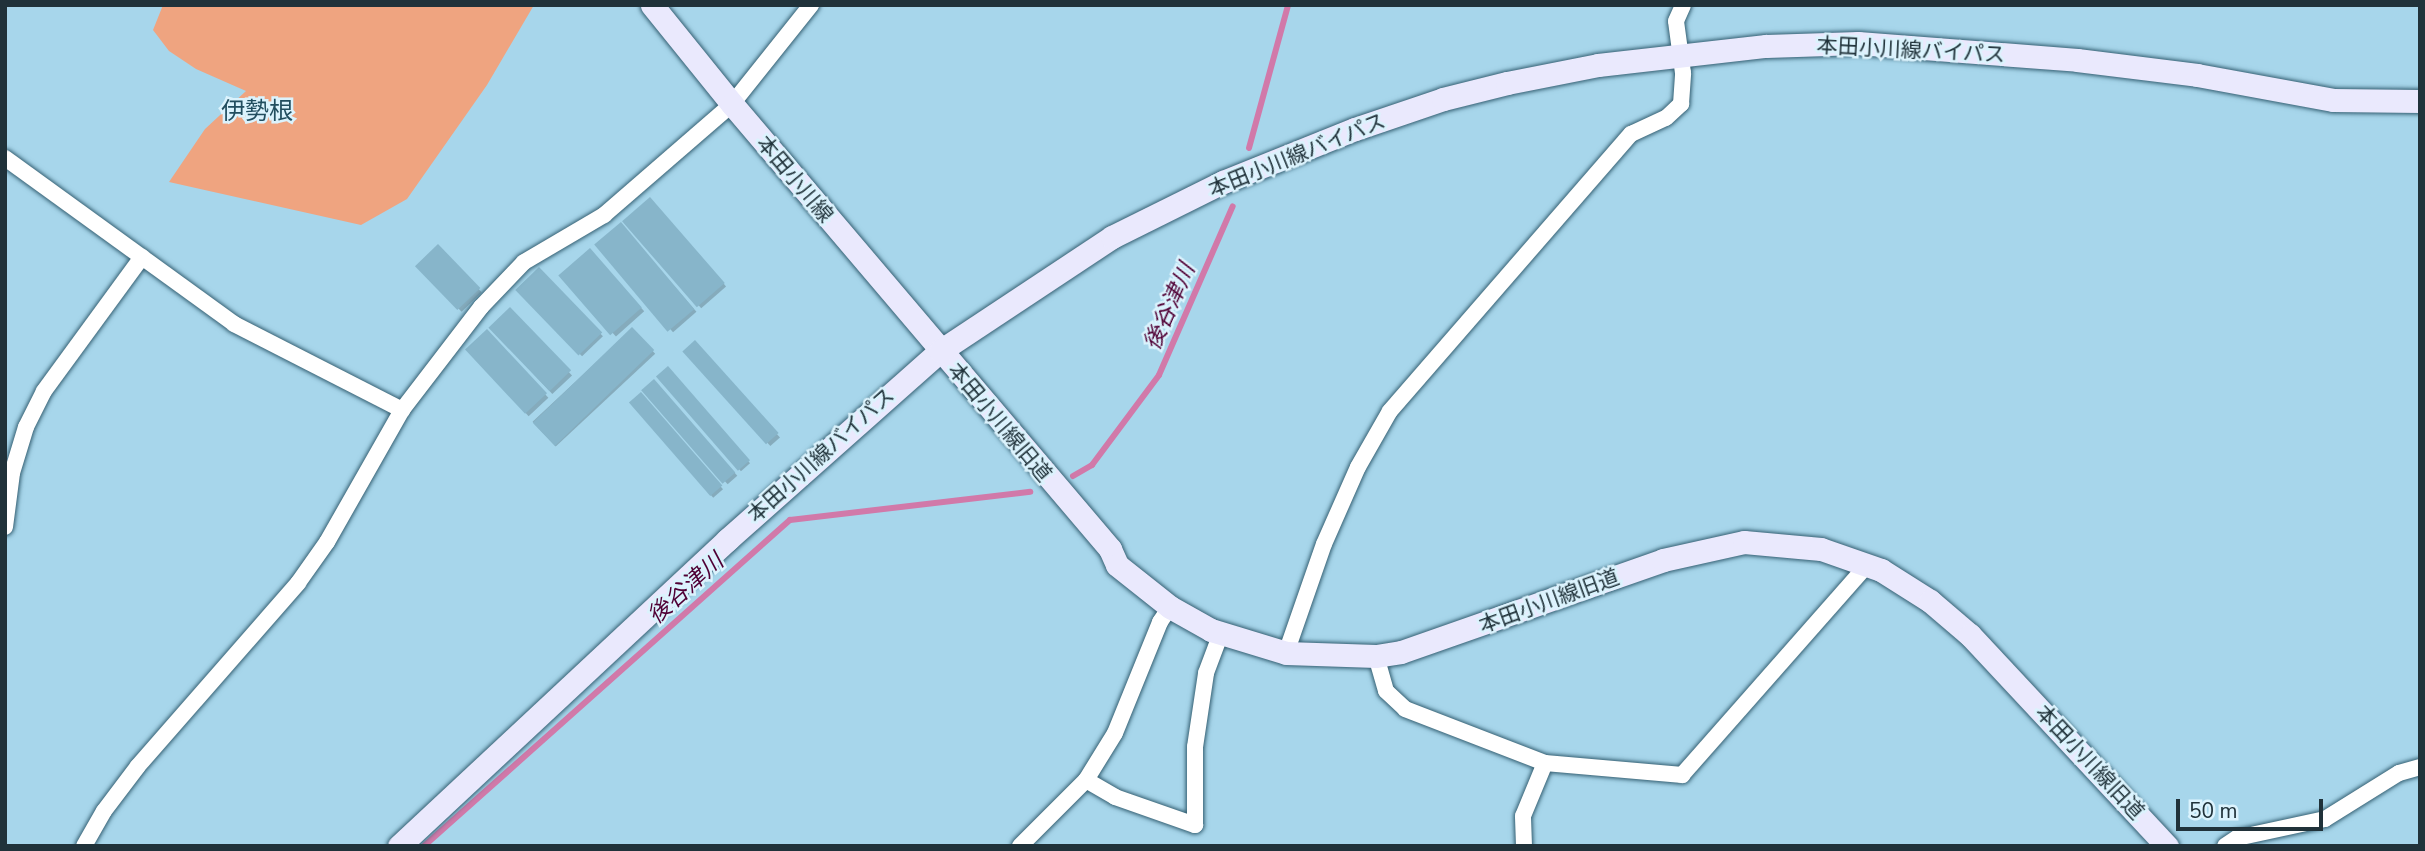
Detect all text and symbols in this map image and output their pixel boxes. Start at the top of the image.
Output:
street label: 本田小川線バイパス [1816,32,2006,68]
district label: 伊勢根 [221,98,293,126]
street label: 本田小川線バイパス [1205,108,1389,202]
street label: 本田小川線 [752,131,838,227]
water label: 後谷津川 [1139,259,1201,355]
street label: 本田小川線旧道 [943,358,1057,486]
street label: 本田小川線バイパス [742,382,900,528]
water label: 後谷津川 [643,548,729,630]
street label: 本田小川線旧道 [1476,564,1622,638]
street label: 本田小川線旧道 [2031,700,2149,824]
scale bar [2180,784,2327,828]
text: 50 m [2189,797,2238,825]

